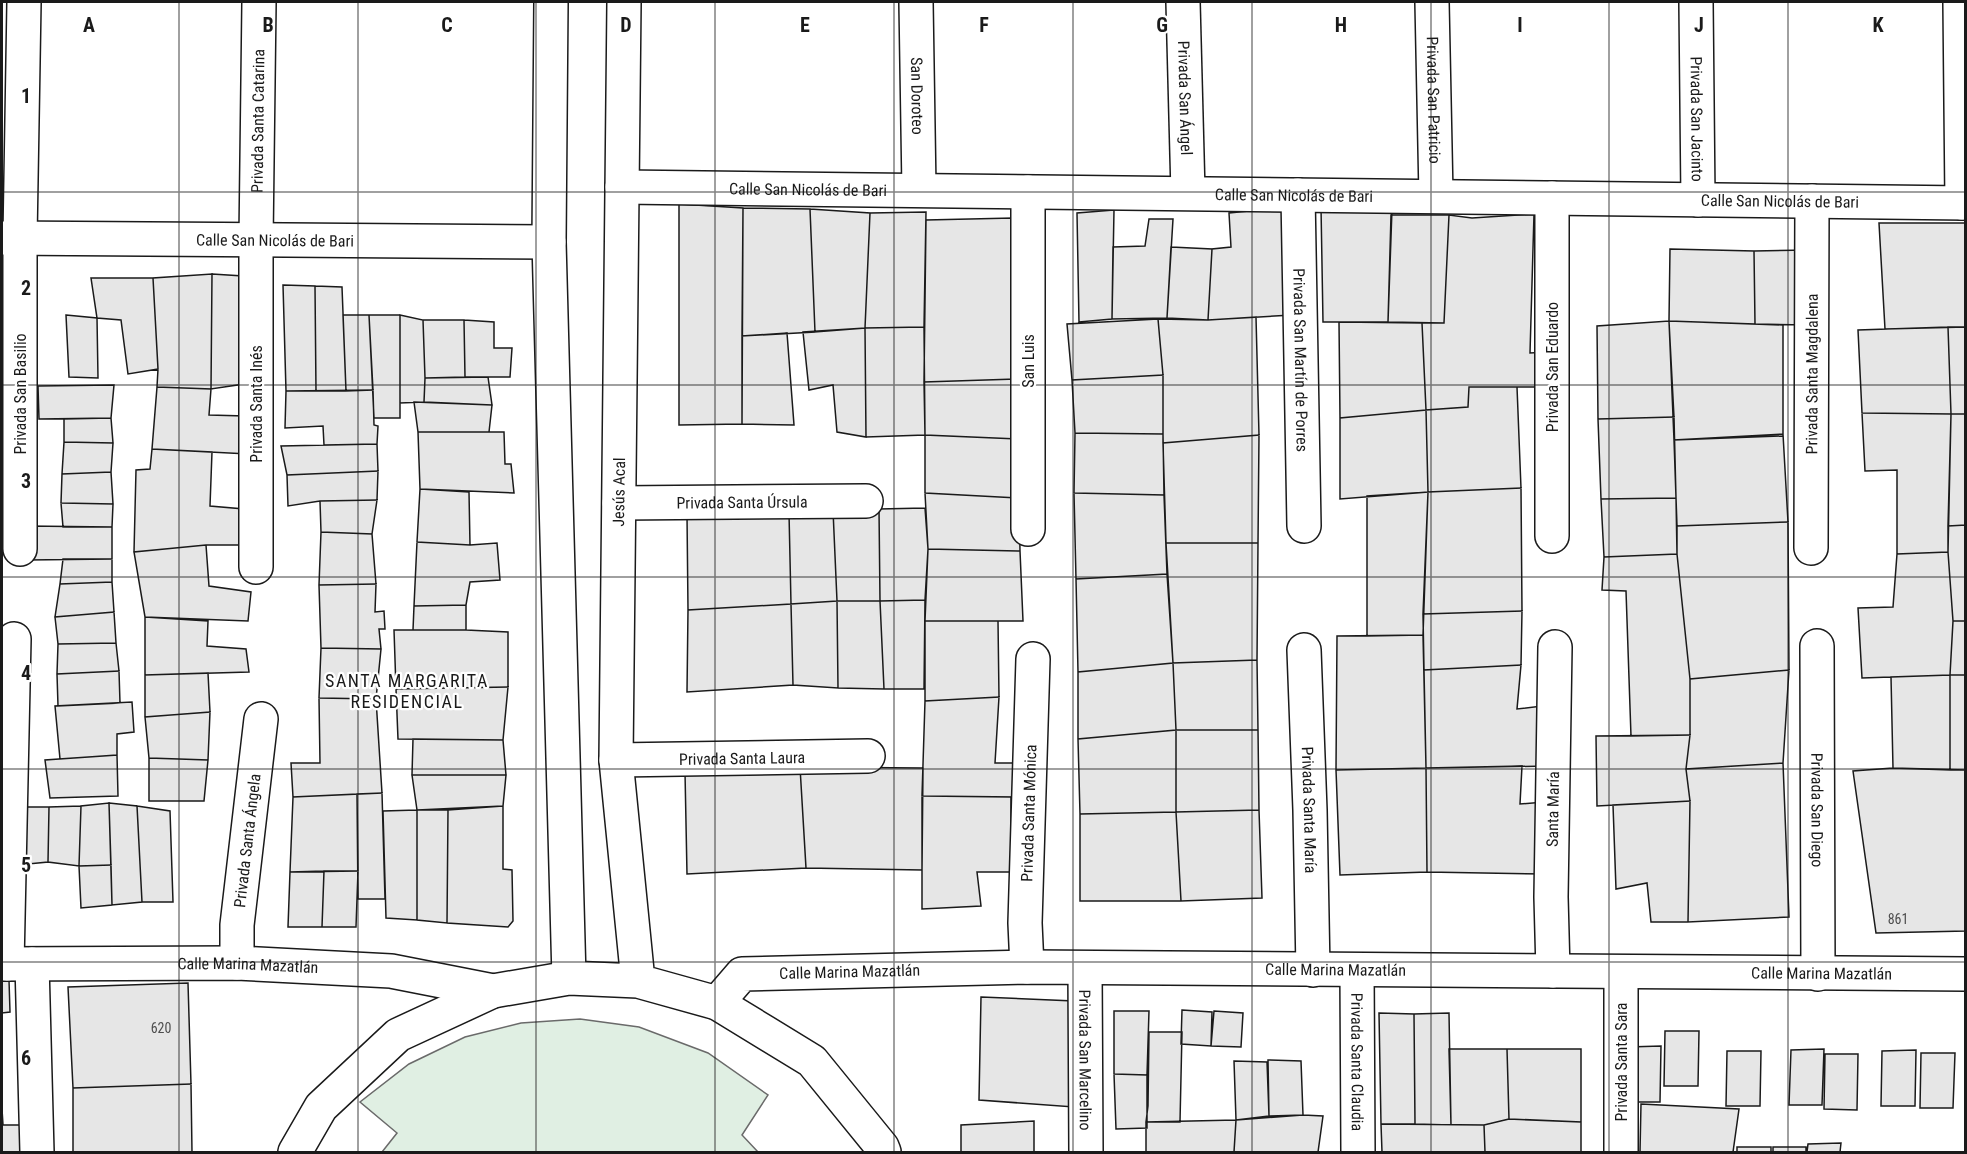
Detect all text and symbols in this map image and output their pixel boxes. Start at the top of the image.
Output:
text: A [83,13,95,37]
text: B [262,13,274,37]
text: C [441,13,453,37]
text: D [620,13,632,37]
text: E [800,13,810,37]
text: F [979,13,989,37]
text: G [1156,13,1168,37]
text: H [1335,13,1347,37]
text: I [1517,13,1523,37]
text: J [1694,13,1704,37]
text: K [1872,13,1884,37]
street label: Privada San Patricio [1423,36,1445,164]
street label: Privada San Ángel [1175,40,1197,155]
street label: Privada Santa Catarina [247,49,268,193]
street label: Privada San Jacinto [1687,56,1707,182]
street label: San Doroteo [907,57,928,135]
text: 1 [21,84,31,108]
street label: Calle San Nicolás de Bari [729,179,887,200]
street label: Calle San Nicolás de Bari [1215,185,1373,205]
street label: Calle San Nicolás de Bari [1701,190,1859,211]
street label: Calle San Nicolás de Bari [196,230,354,250]
street label: Privada San Martín de Porres [1290,268,1312,452]
text: 2 [21,276,31,300]
street label: Privada Santa Magdalena [1802,294,1821,454]
street label: Privada San Eduardo [1543,302,1562,432]
street label: Privada San Basilio [11,333,30,455]
street label: San Luis [1019,334,1038,388]
street label: Privada Santa Inés [247,345,266,463]
street label: Jesús Acal [609,457,629,527]
text: 3 [21,469,31,493]
street label: Privada Santa Úrsula [676,492,808,512]
text: 4 [21,661,31,685]
district label: SANTA MARGARITA RESIDENCIAL [325,670,489,712]
street label: Privada Santa Mónica [1017,744,1040,882]
street label: Privada Santa María [1298,746,1321,874]
street label: Privada Santa Laura [679,748,805,769]
street label: Privada San Diego [1808,753,1827,867]
street label: Santa María [1542,771,1563,847]
street label: Privada Santa Ángela [230,773,264,909]
text: 5 [21,853,31,877]
house number: 861 [1888,911,1908,927]
street label: Calle Marina Mazatlán [177,953,319,977]
street label: Calle Marina Mazatlán [1265,959,1406,979]
street label: Calle Marina Mazatlán [779,960,920,983]
street label: Calle Marina Mazatlán [1751,963,1892,983]
street label: Privada San Marcelino [1076,989,1095,1131]
street label: Privada Santa Claudia [1348,993,1367,1131]
street label: Privada Santa Sara [1612,1002,1631,1122]
house number: 620 [151,1020,171,1036]
text: 6 [21,1046,31,1070]

